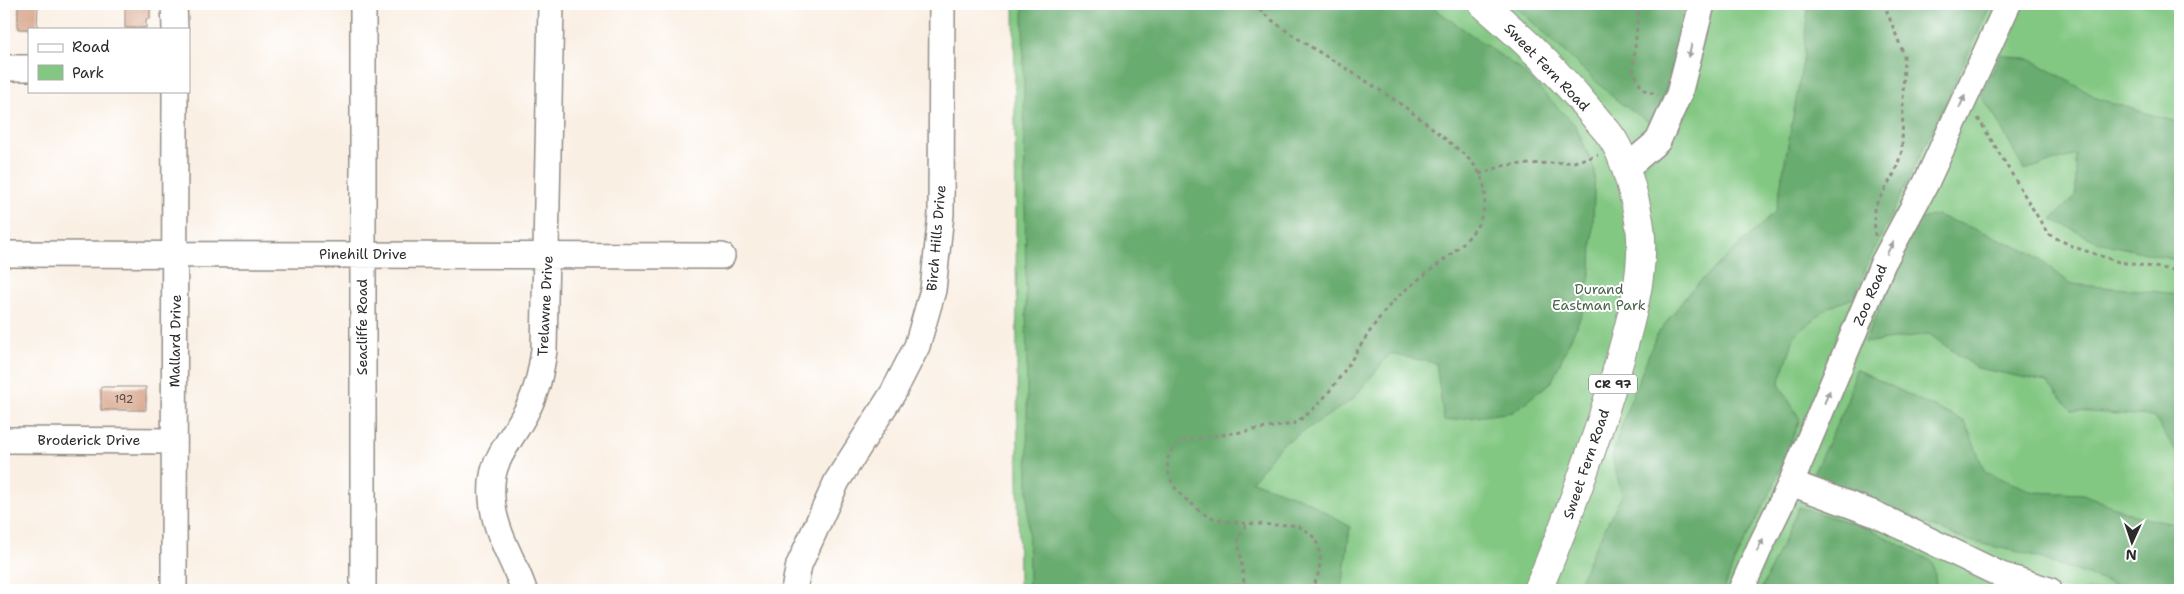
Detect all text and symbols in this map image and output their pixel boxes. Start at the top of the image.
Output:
street label: Sweet Fern Road [1501,19,1594,115]
legend [28,28,190,92]
text: Road [72,37,110,57]
one-way arrow [1685,44,1693,59]
text: Park [72,63,104,83]
one-way arrow [1959,95,1967,109]
street label: Birch Hills Drive [922,184,950,292]
one-way arrow [1886,241,1895,255]
street label: Pinehill Drive [319,245,407,263]
street label: Trelawne Drive [533,255,557,357]
street label: Zoo Road [1849,262,1891,328]
street label: Seacliffe Road [353,279,371,375]
park label: Durand Eastman Park [1552,280,1646,314]
street label: Mallard Drive [165,294,185,388]
road number: CR 97 [1589,374,1637,394]
one-way arrow [1823,389,1831,404]
house number: 192 [114,392,134,407]
street label: Sweet Fern Road [1559,407,1613,521]
street label: Broderick Drive [38,431,140,449]
north arrow [2106,516,2156,566]
one-way arrow [1756,538,1764,553]
text: N [2125,546,2137,564]

